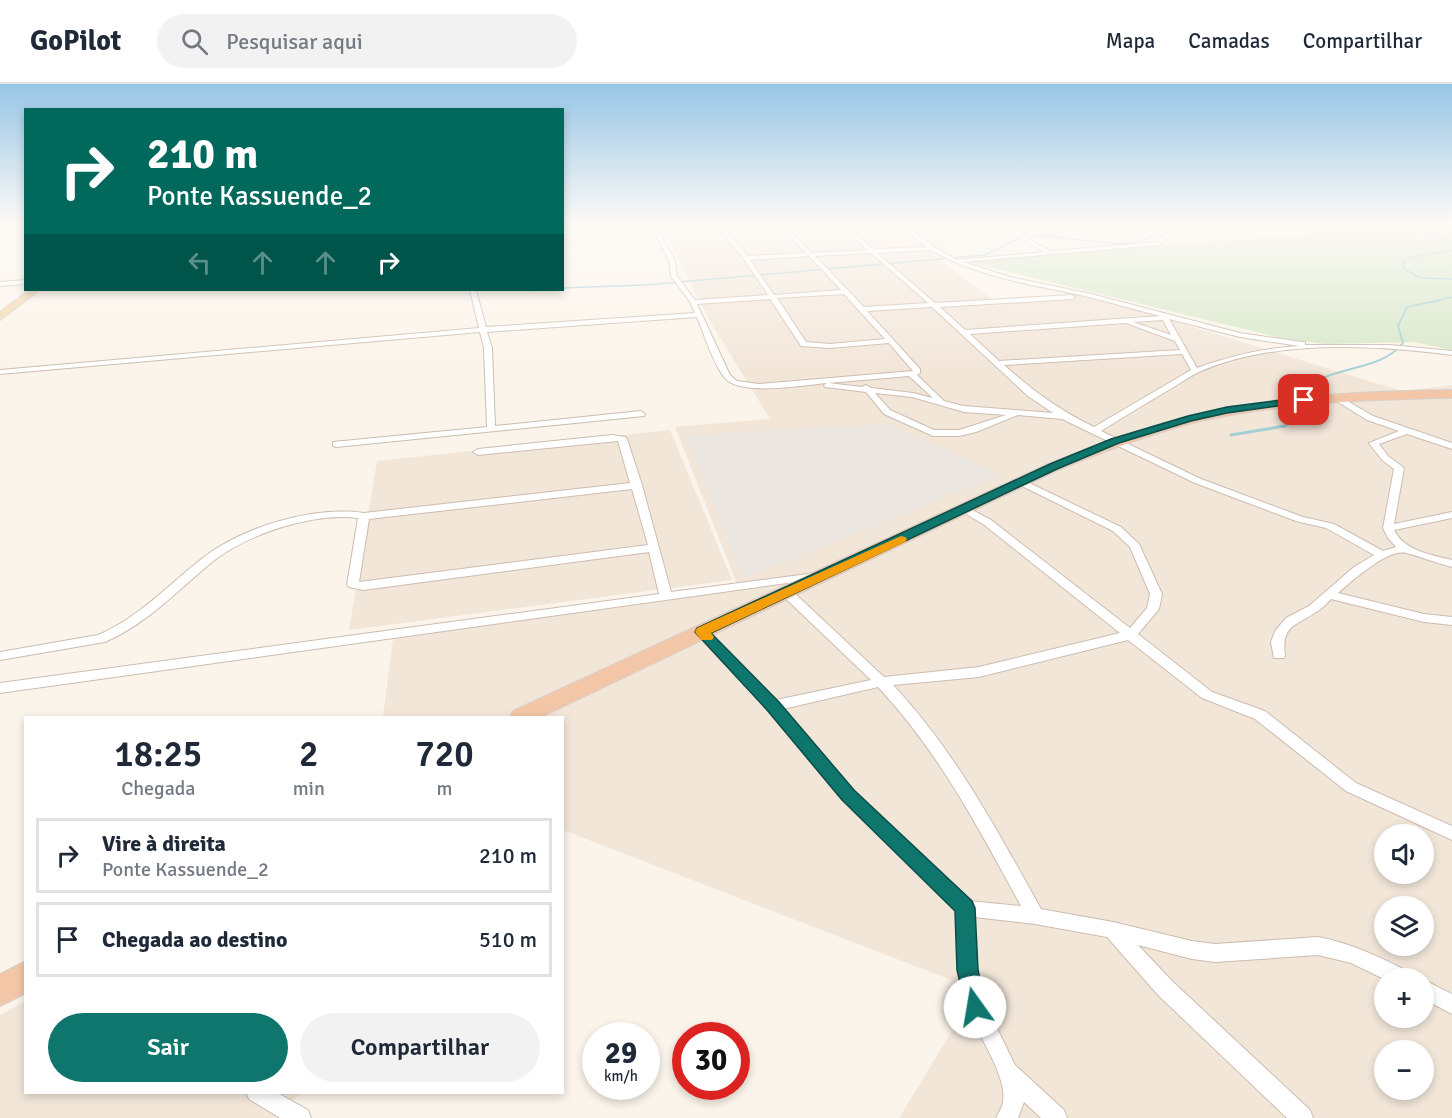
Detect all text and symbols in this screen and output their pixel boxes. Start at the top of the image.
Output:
search box [157,14,577,68]
text: GoPilot [30,24,121,58]
icon: search [178,25,211,58]
text: Pesquisar aqui [226,28,363,55]
text: Mapa [1106,28,1155,54]
text: Camadas [1188,28,1270,54]
text: Compartilhar [1303,28,1422,54]
text: 210 m [147,129,258,180]
icon: right [48,132,126,210]
text: Ponte Kassuende_2 [147,180,372,213]
icon: left [183,246,216,279]
icon: ahead [246,246,279,279]
icon: ahead [309,246,342,279]
icon: right [372,246,405,279]
pin [1278,374,1329,425]
icon: arrive [1287,383,1320,416]
text: 18:25 [114,732,202,777]
text: 2 [299,732,319,777]
text: 720 [415,732,474,777]
text: Chegada [121,776,195,801]
text: min [293,776,325,801]
text: m [436,776,452,801]
map controls [1374,824,1434,1100]
button: sound [1374,824,1434,884]
text: Vire à direita [102,830,226,857]
icon: right [51,839,84,872]
text: 210 m [479,842,537,869]
text: Ponte Kassuende_2 [102,857,269,882]
button: layers [1374,896,1434,956]
icon: arrive [51,923,84,956]
text: Chegada ao destino [102,926,288,953]
text: 510 m [479,926,537,953]
button: + [1374,968,1434,1028]
position arrow [943,975,1007,1039]
button: Sair [48,1013,288,1082]
button: Compartilhar [300,1013,540,1082]
speed limit sign: 30 [672,1022,750,1100]
text: 29 [605,1035,637,1072]
button: − [1374,1040,1434,1100]
text: km/h [604,1067,638,1085]

